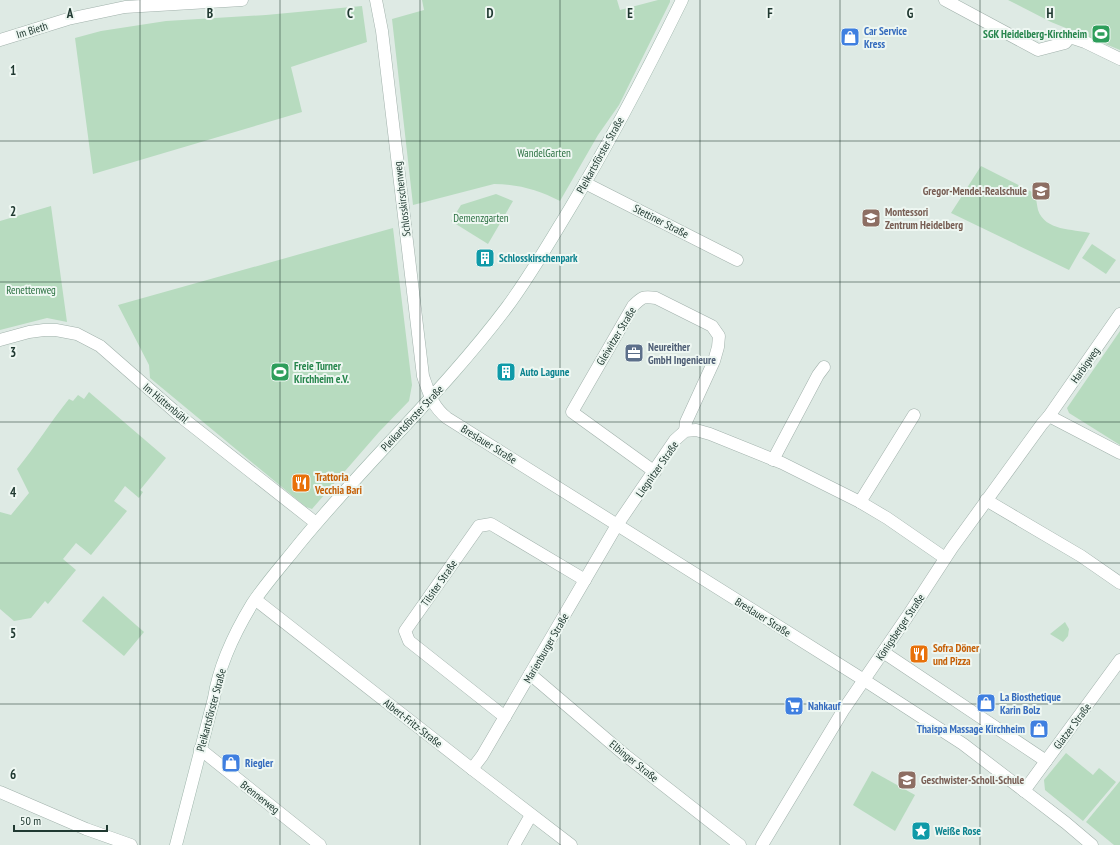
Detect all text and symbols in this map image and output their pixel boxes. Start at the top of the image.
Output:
text: A [66,5,74,22]
text: B [207,5,213,22]
text: C [347,5,353,22]
text: D [487,5,494,22]
text: E [627,5,633,22]
text: F [767,5,773,22]
text: G [907,5,914,22]
text: H [1047,5,1054,22]
street label: Im Bieth [15,19,50,41]
sports icon: SGK Heidelberg-Kirchheim [1090,23,1112,45]
place label: Car Service Kress [864,24,907,51]
shop icon: Car Service Kress [839,26,861,48]
place label: SGK Heidelberg-Kirchheim [983,27,1087,41]
text: 1 [10,62,16,79]
street label: Pleikartsförster Straße [573,114,627,196]
park label: WandelGarten [517,146,571,160]
street label: Schlosskirschenweg [390,161,414,237]
school or university icon: Gregor-Mendel-Realschule [1030,180,1052,202]
place label: Gregor-Mendel-Realschule [923,184,1027,198]
street label: Stettiner Straße [631,201,691,241]
text: 2 [10,203,16,220]
place label: Montessori Zentrum Heidelberg [885,205,963,232]
school or university icon: Montessori Zentrum Heidelberg [860,207,882,229]
park label: Demenzgarten [453,211,509,225]
building icon: Schlosskirschenpark [474,247,496,269]
place label: Schlosskirschenpark [499,251,578,265]
park label: Renettenweg [6,283,56,297]
street label: Gleiwitzer Straße [593,304,639,368]
place label: Neureither GmbH Ingenieure [648,340,716,367]
office icon: Neureither GmbH Ingenieure [623,342,645,364]
text: 3 [10,344,16,361]
street label: Harbigweg [1068,344,1103,386]
place label: Freie Turner Kirchheim e.V. [294,359,349,386]
sports icon: Freie Turner Kirchheim e.V. [269,361,291,383]
building icon: Auto Lagune [495,361,517,383]
place label: Auto Lagune [519,365,570,379]
street label: Im Hüttenbühl [140,380,192,426]
street label: Pleikartsförster Straße [378,382,447,454]
street label: Breslauer Straße [459,421,520,467]
street label: Liegnitzer Straße [633,438,682,500]
place label: Trattoria Vecchia Bari [314,470,362,497]
restaurant icon: Trattoria Vecchia Bari [290,472,312,494]
text: 4 [10,484,17,501]
street label: Tilsiter Straße [418,557,460,609]
street label: Königsberger Straße [873,591,928,663]
street label: Breslauer Straße [733,594,794,640]
street label: Marienburger Straße [520,610,572,685]
text: 5 [10,625,16,642]
place label: Sofra Döner und Pizza [933,641,980,668]
restaurant icon: Sofra Döner und Pizza [908,643,930,665]
street label: Pleikartsförster Straße [193,667,229,753]
place label: La Biosthetique Karin Bolz [1000,690,1061,717]
shop icon: La Biosthetique Karin Bolz [975,692,997,714]
supermarket icon: Nahkauf [783,695,805,717]
street label: Albert-Fritz-Straße [381,696,446,751]
place label: Nahkauf [808,699,841,713]
street label: Glatzer Straße [1050,700,1094,752]
shop icon: Thaispa Massage Kirchheim [1028,718,1050,740]
place label: Thaispa Massage Kirchheim [917,722,1025,736]
street label: Elbinger Straße [607,737,662,785]
shop icon: Riegler [220,752,242,774]
place label: Riegler [245,756,274,770]
text: 6 [10,766,16,783]
school or university icon: Geschwister-Scholl-Schule [896,769,918,791]
place label: Geschwister-Scholl-Schule [921,773,1024,787]
street label: Brennerweg [238,777,282,817]
scale bar [14,807,107,833]
text: 50 m [20,813,41,828]
place icon: Weiße Rose [910,820,932,842]
place label: Weiße Rose [934,824,981,838]

